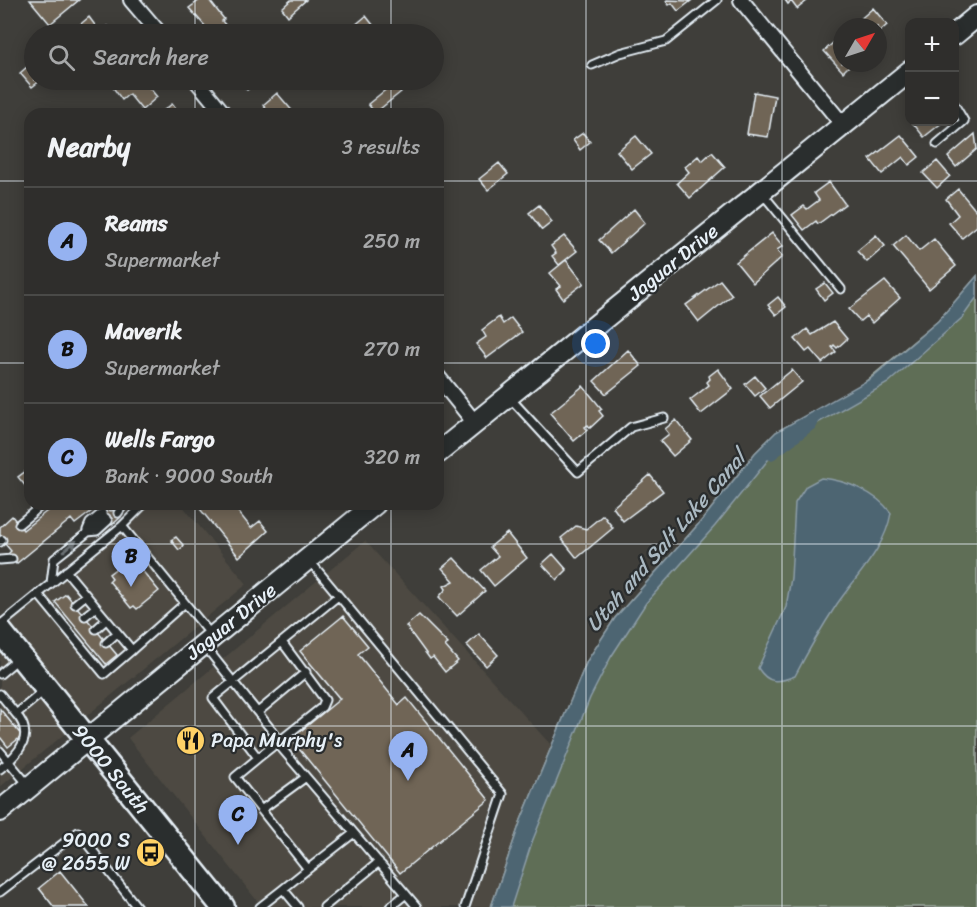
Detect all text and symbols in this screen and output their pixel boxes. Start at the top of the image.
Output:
north arrow [833,18,887,72]
map controls [905,18,959,126]
button: + [905,18,959,72]
search box [24,24,444,90]
text: Search here [93,38,209,77]
icon: search [45,41,78,74]
button: − [905,72,959,126]
text: Nearby [48,124,130,170]
text: 3 results [342,130,420,165]
text: Reams [105,204,168,243]
street label: Jaguar Drive [619,215,727,311]
text: A [61,224,74,259]
text: 250 m [363,224,420,259]
text: Supermarket [105,243,220,278]
text: Maverik [105,312,182,351]
your location [581,329,610,358]
text: B [61,332,74,367]
text: 270 m [364,332,420,367]
text: Supermarket [105,351,220,386]
text: Wells Fargo [105,420,215,459]
water label: Utah and Salt Lake Canal [576,438,759,641]
text: C [61,440,74,475]
text: 320 m [364,440,420,475]
text: Bank · 9000 South [105,459,273,494]
pin: B [112,538,150,587]
one-way arrow [62,540,77,553]
street label: Jaguar Drive [177,574,285,670]
street label: 9000 South [63,716,158,822]
place label: Papa Murphy's [211,723,343,758]
restaurant icon: Papa Murphy's [174,724,206,756]
pin: A [388,732,428,781]
pin: C [218,796,258,845]
place label: 9000 S @ 2655 W [41,823,131,881]
bus stop icon: 9000 S @ 2655 W [135,836,167,868]

